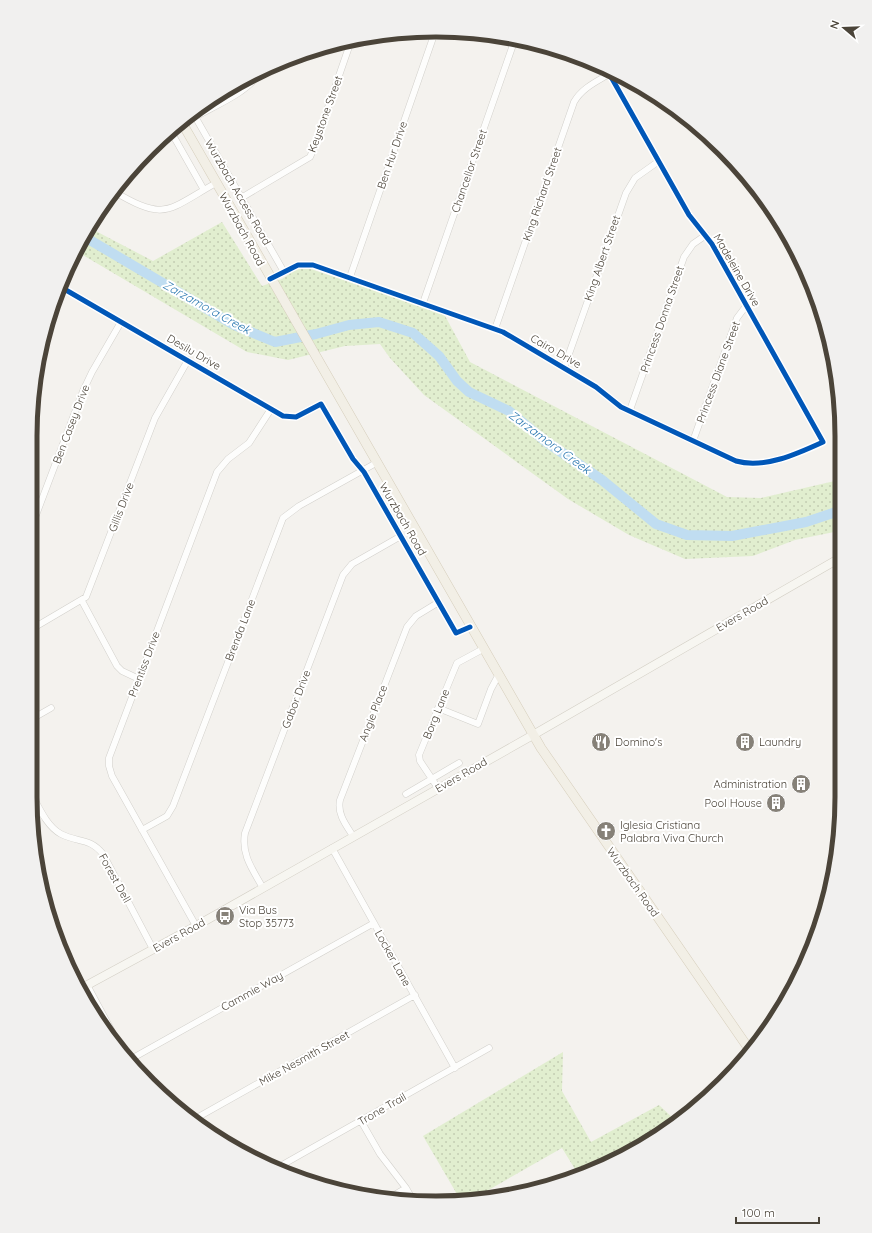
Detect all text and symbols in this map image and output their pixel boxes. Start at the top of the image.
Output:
north arrow [824,8,864,48]
text: N [827,19,842,31]
street label: Keystone Street [305,73,345,154]
street label: Ben Hur Drive [374,119,410,191]
street label: Chancellor Street [448,127,490,215]
street label: Wurzbach Access Road [202,137,274,247]
street label: King Richard Street [519,145,565,243]
street label: Wurzbach Road [216,190,268,268]
street label: King Albert Street [581,213,623,303]
street label: Madeleine Drive [711,231,763,309]
street label: Princess Donna Street [637,264,687,374]
water label: Zarzamora Creek [160,277,255,338]
street label: Princess Diane Street [693,319,743,425]
street label: Desilu Drive [165,331,223,373]
street label: Cairo Drive [528,331,584,371]
street label: Ben Casey Drive [49,382,93,466]
water label: Zarzamora Creek [506,407,595,478]
street label: Gillis Drive [105,480,137,534]
street label: Wurzbach Road [376,480,430,558]
street label: Evers Road [713,594,771,634]
street label: Brenda Lane [222,597,258,663]
street label: Prentiss Drive [125,629,163,699]
street label: Gabor Drive [278,668,314,730]
street label: Angie Place [356,683,390,743]
street label: Borg Lane [420,687,452,741]
restaurant icon: Domino's [590,731,612,753]
building icon: Laundry [734,731,756,753]
place label: Domino's [615,735,662,749]
place label: Laundry [759,735,801,749]
street label: Evers Road [432,755,490,795]
building icon: Administration [790,773,812,795]
place label: Administration [713,777,787,791]
building icon: Pool House [765,792,787,814]
place label: Pool House [705,796,762,810]
place label: Iglesia Cristiana Palabra Viva Church [620,818,724,845]
church icon: Iglesia Cristiana Palabra Viva Church [595,820,617,842]
street label: Wurzbach Road [604,844,662,920]
street label: Forest Dell [96,851,134,905]
place label: Via Bus Stop 35773 [239,903,294,930]
bus stop icon: Via Bus Stop 35773 [214,905,236,927]
street label: Evers Road [150,915,208,955]
street label: Locker Lane [372,927,414,989]
street label: Cammie Way [218,968,286,1014]
street label: Mike Nesmith Street [256,1027,352,1089]
street label: Trone Trail [355,1089,409,1129]
scale bar [736,1199,819,1225]
text: 100 m [742,1205,775,1220]

